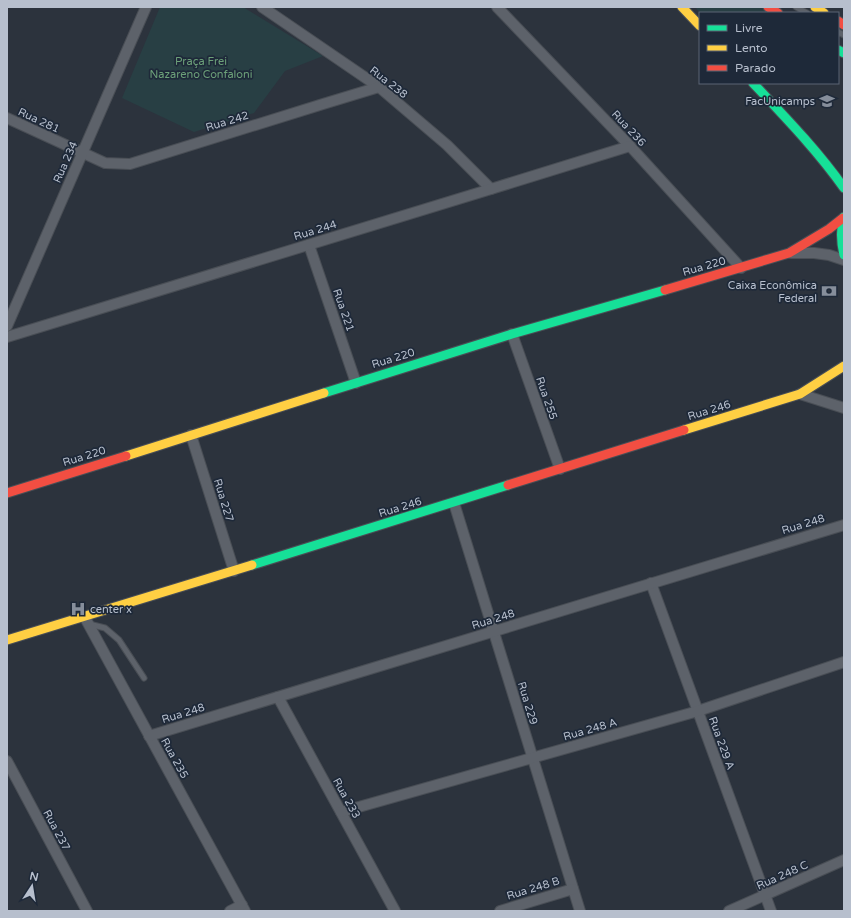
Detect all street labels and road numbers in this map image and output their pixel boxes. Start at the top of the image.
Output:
street label: Rua 238 [367,64,410,101]
street label: Rua 281 [16,105,62,136]
street label: Rua 236 [609,108,649,149]
street label: Rua 242 [204,109,250,134]
street label: Rua 234 [51,139,80,185]
street label: Rua 244 [292,218,338,243]
street label: Rua 220 [681,254,727,279]
street label: Rua 221 [330,287,357,333]
street label: Rua 220 [370,346,416,371]
street label: Rua 255 [533,375,560,421]
street label: Rua 246 [686,398,732,423]
street label: Rua 220 [61,444,107,469]
street label: Rua 227 [211,477,236,523]
street label: Rua 246 [377,495,423,520]
street label: Rua 248 [780,512,826,537]
street label: Rua 248 [470,607,516,632]
street label: Rua 229 [515,680,540,726]
street label: Rua 248 [160,701,206,726]
street label: Rua 229 A [706,715,737,771]
street label: Rua 248 A [562,716,619,743]
street label: Rua 235 [158,736,191,781]
street label: Rua 233 [330,776,363,821]
street label: Rua 237 [40,808,73,853]
street label: Rua 248 C [755,858,810,893]
street label: Rua 248 B [505,874,562,903]

